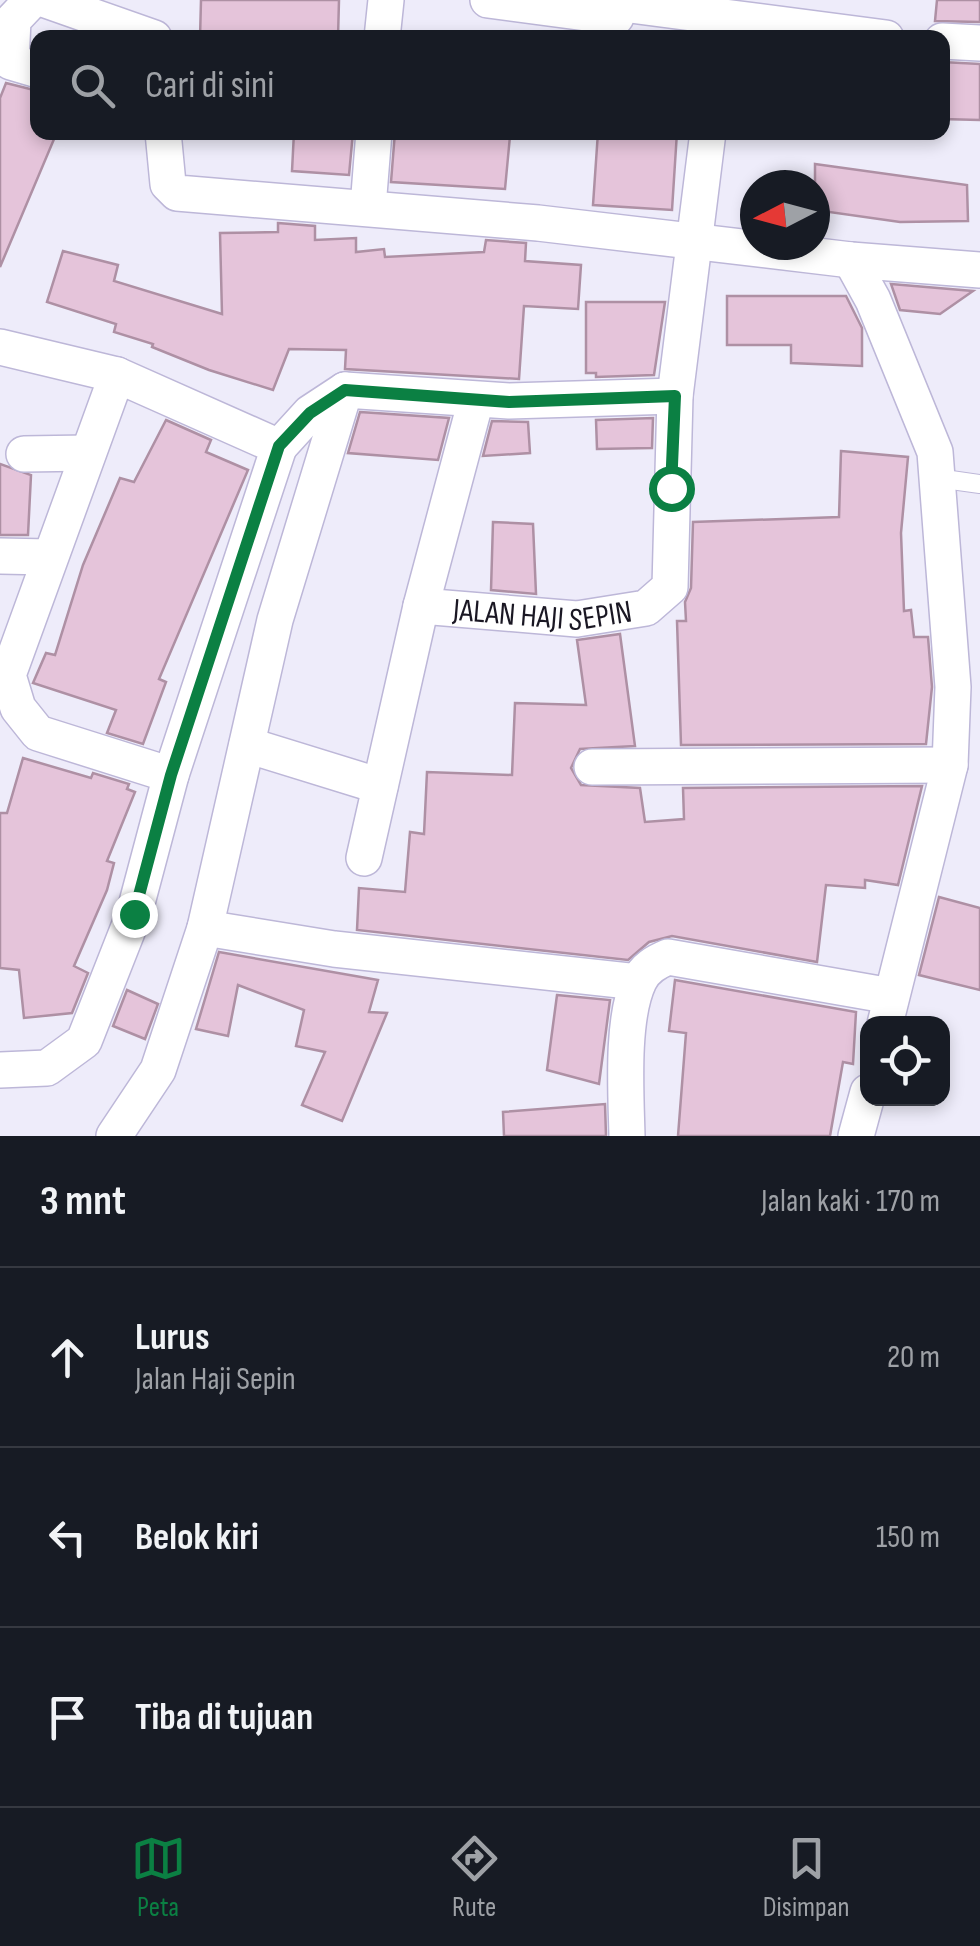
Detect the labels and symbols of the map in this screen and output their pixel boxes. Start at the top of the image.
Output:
north arrow [740,170,830,260]
route start [649,466,695,512]
street label: JALAN HAJI SEPIN [451,591,635,640]
route end [112,892,158,938]

